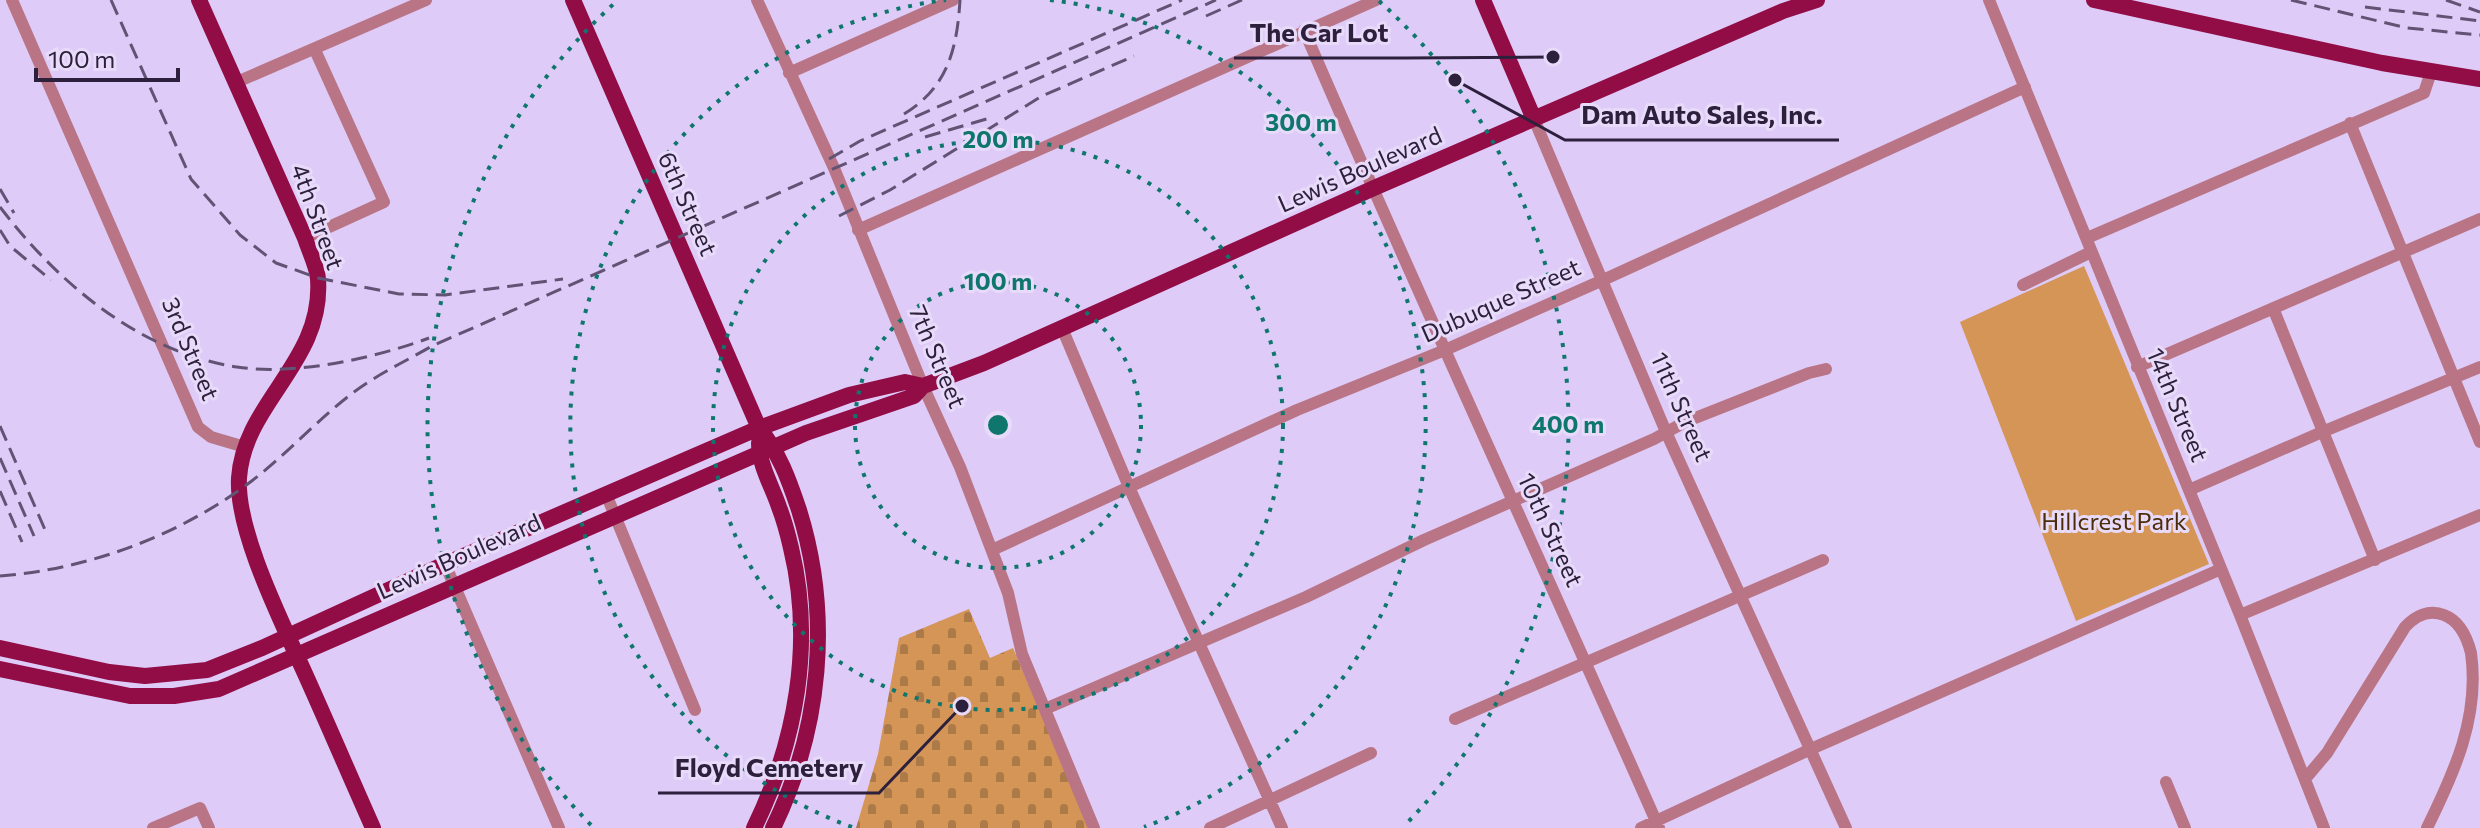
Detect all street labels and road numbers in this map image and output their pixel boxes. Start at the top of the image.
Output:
street label: Lewis Boulevard [1273,120,1446,218]
street label: 6th Street [653,147,724,260]
street label: 4th Street [286,160,351,273]
street label: Dubuque Street [1416,252,1585,348]
street label: 3rd Street [157,293,226,404]
street label: 7th Street [904,301,973,412]
street label: 14th Street [2141,343,2215,466]
street label: 11th Street [1645,347,1719,466]
street label: 10th Street [1512,468,1590,591]
street label: Lewis Boulevard [372,507,545,605]

